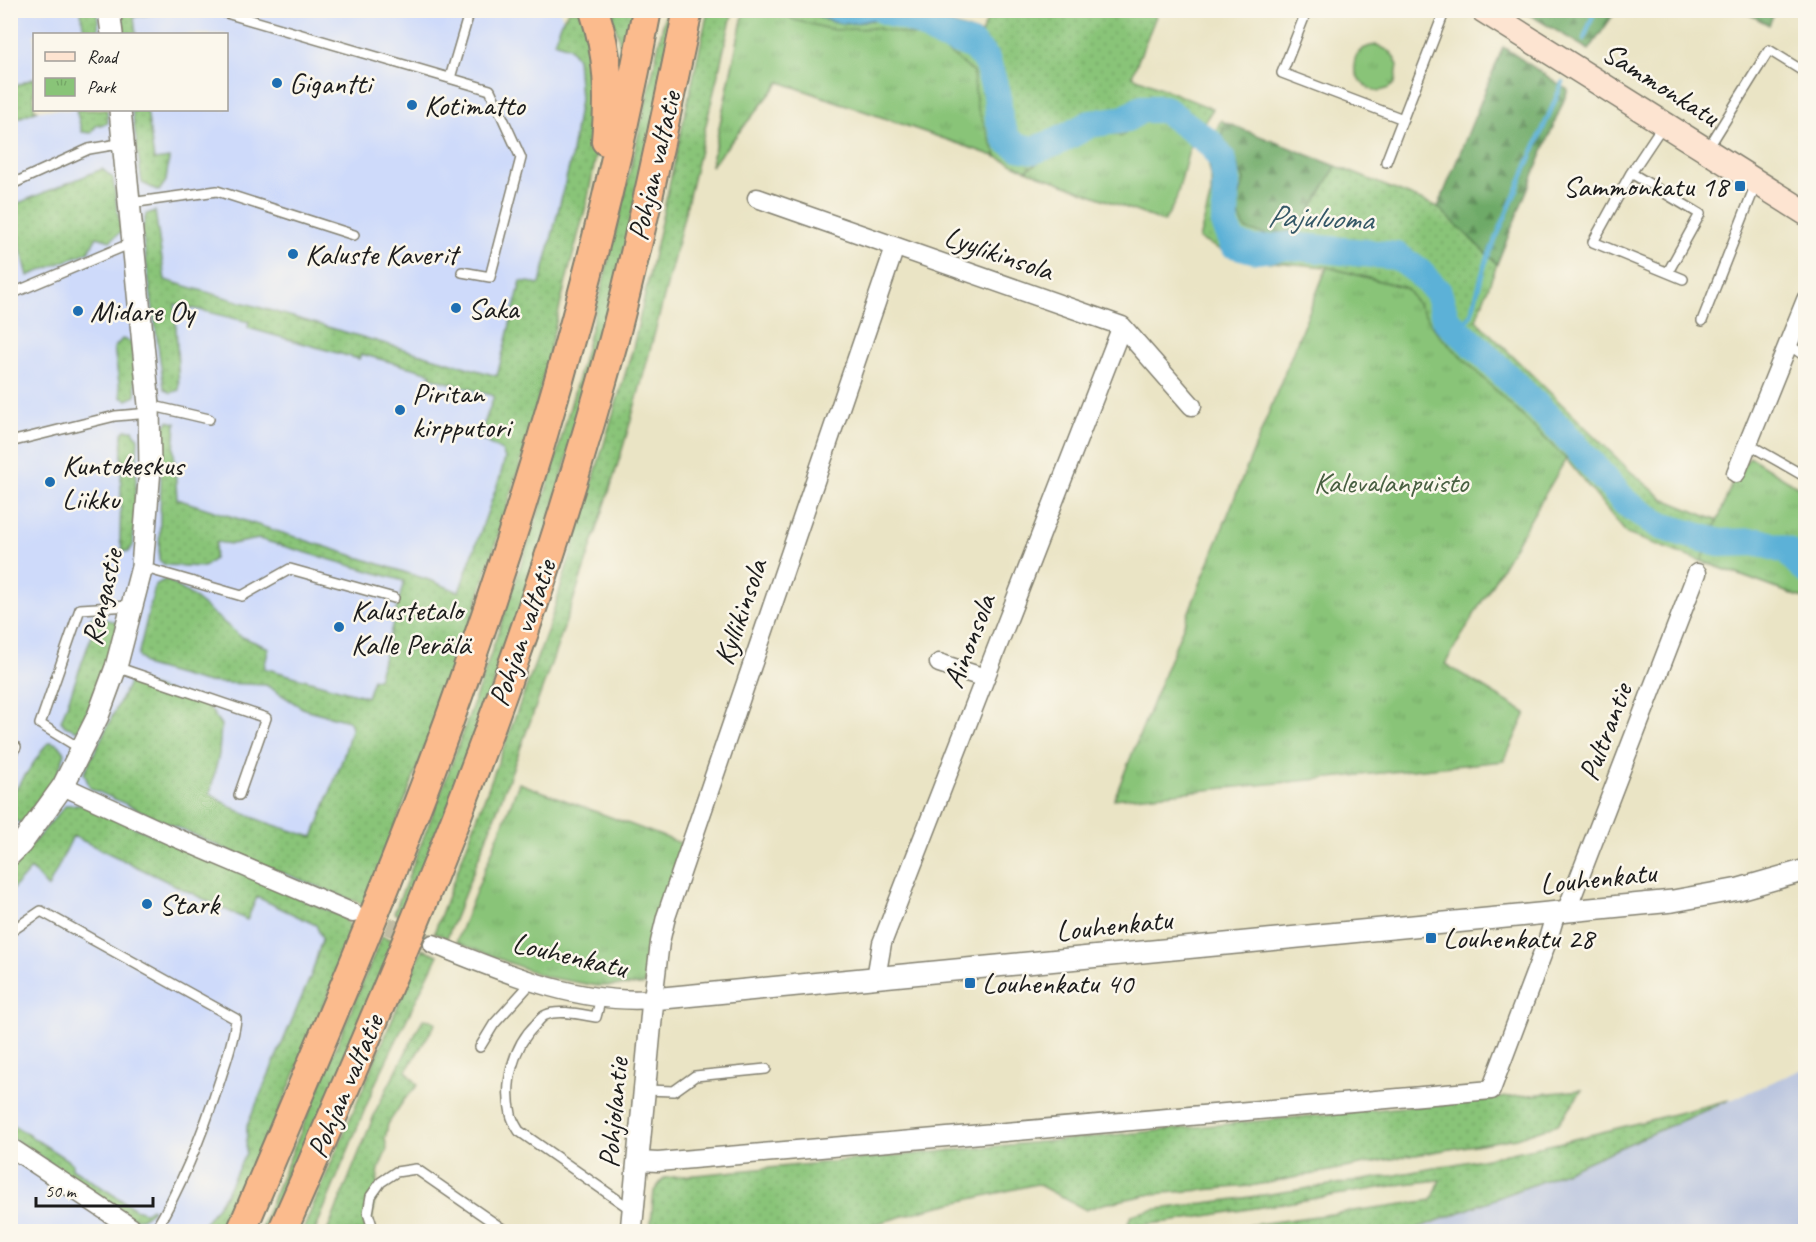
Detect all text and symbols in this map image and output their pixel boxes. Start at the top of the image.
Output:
legend [33,33,228,111]
street label: Sammonkatu [1595,33,1728,136]
text: Road [87,46,120,68]
place label: Gigantti [289,64,375,102]
text: Park [87,76,117,98]
marker: Gigantti [270,76,284,90]
street label: Pohjan valtatie [618,85,690,244]
place label: Kotimatto [424,86,526,124]
marker: Kotimatto [405,98,419,112]
place label: Sammonkatu 18 [1563,167,1730,205]
marker: Sammonkatu 18 [1733,179,1747,193]
water label: Pajuluoma [1267,195,1376,240]
street label: Lyylikinsola [940,217,1060,290]
place label: Kaluste Kaverit [305,235,462,273]
marker: Kaluste Kaverit [286,247,300,261]
place label: Saka [468,289,520,327]
place label: Midare Oy [90,292,197,330]
marker: Saka [449,301,463,315]
marker: Midare Oy [71,304,85,318]
place label: Piritan kirpputori [412,374,514,446]
marker: Piritan kirpputori [393,403,407,417]
place label: Kuntokeskus Liikku [62,446,186,518]
park label: Kalevalanpuisto [1314,463,1470,501]
marker: Kuntokeskus Liikku [43,475,57,489]
street label: Rengastie [73,543,132,649]
street label: Kyllikinsola [704,552,776,670]
street label: Pohjan valtatie [479,553,565,711]
street label: Ainonsola [934,587,1005,693]
place label: Kalustetalo Kalle Perälä [351,591,472,663]
marker: Kalustetalo Kalle Perälä [332,620,346,634]
street label: Pultrantie [1569,676,1642,786]
street label: Louhenkatu [1538,853,1660,903]
place label: Stark [159,885,221,923]
marker: Stark [140,897,154,911]
street label: Louhenkatu [1054,900,1176,950]
place label: Louhenkatu 28 [1443,919,1596,957]
street label: Louhenkatu [509,923,633,987]
marker: Louhenkatu 28 [1424,931,1438,945]
place label: Louhenkatu 40 [982,964,1135,1002]
marker: Louhenkatu 40 [963,976,977,990]
street label: Pohjan valtatie [298,1007,393,1163]
street label: Pohjolantie [589,1054,637,1170]
scale bar [36,1170,153,1208]
text: 50 m [45,1180,78,1202]

